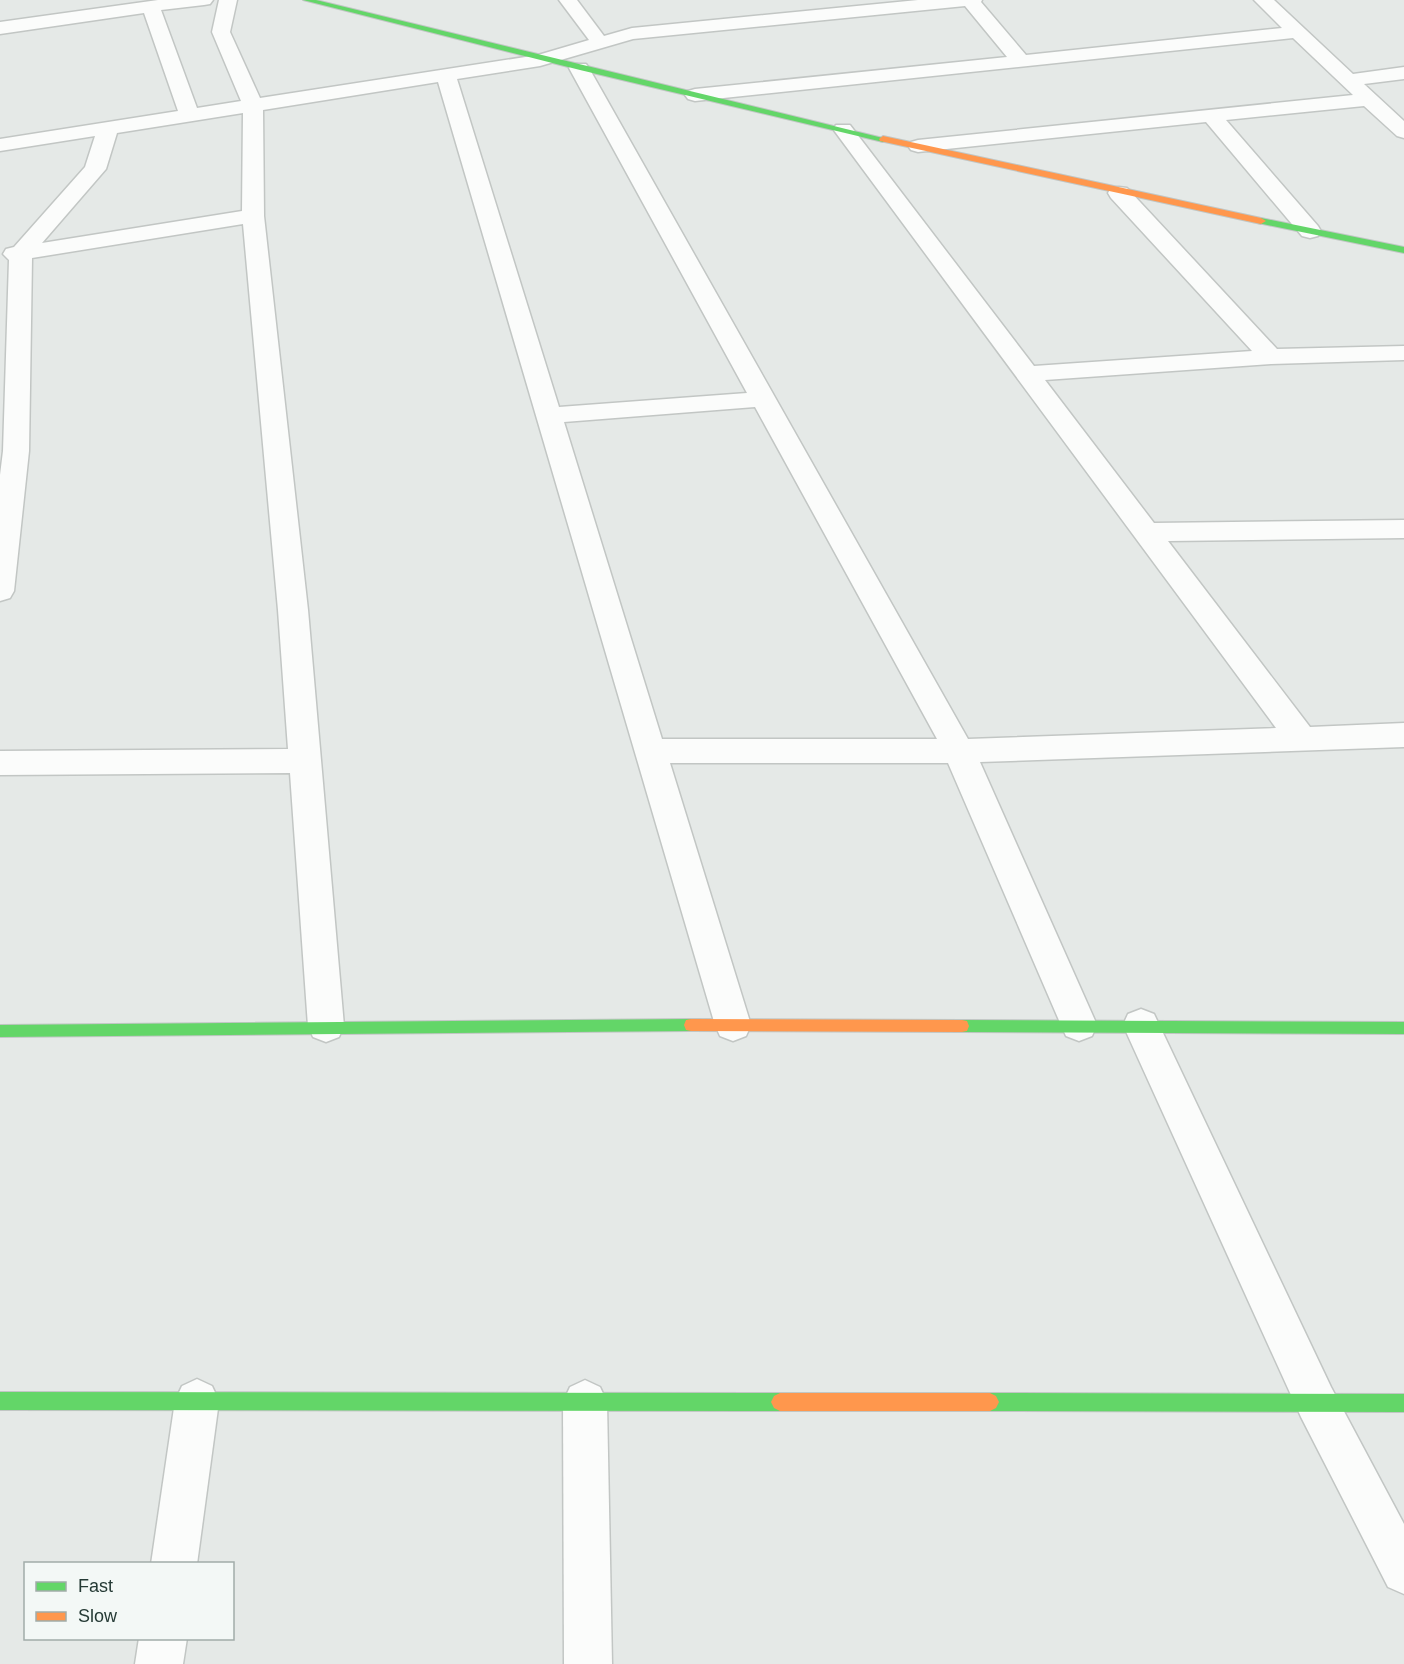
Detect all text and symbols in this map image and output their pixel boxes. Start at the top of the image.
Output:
legend [24,1562,234,1640]
text: Fast [78,1576,113,1596]
text: Slow [78,1606,118,1626]

